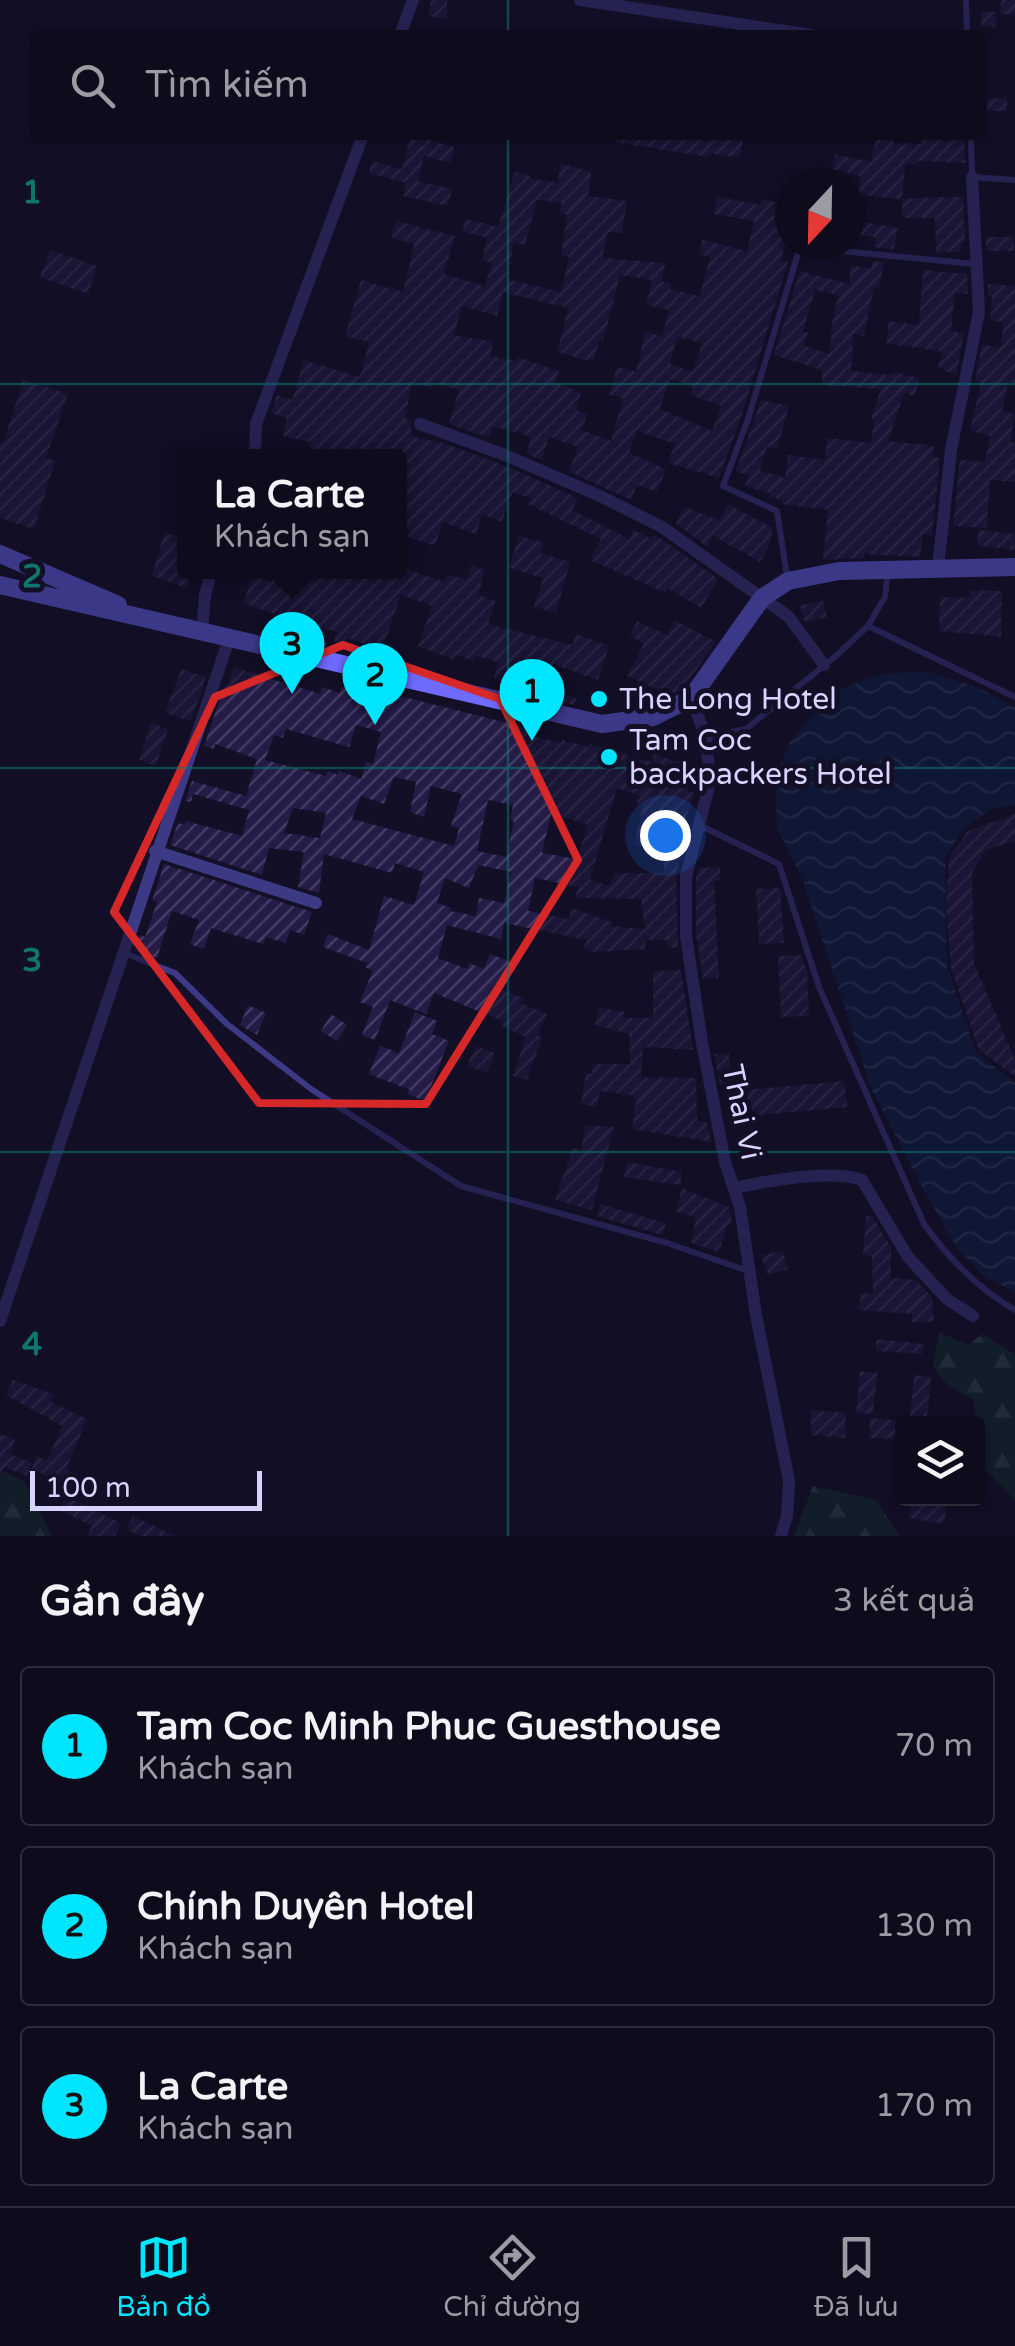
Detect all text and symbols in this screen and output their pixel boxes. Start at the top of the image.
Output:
search box [30,30,985,140]
icon: search [65,58,120,113]
text: Tìm kiếm [145,62,309,108]
north arrow [775,170,865,260]
text: 1 [22,174,42,212]
popup [177,449,407,579]
text: La Carte [214,472,365,518]
text: Khách sạn [214,518,370,556]
text: 2 [22,558,42,596]
pin: 3 [260,612,324,694]
pin: 2 [342,642,408,725]
pin: 1 [500,658,564,741]
place label: The Long Hotel [619,681,837,718]
marker: The Long Hotel [588,688,610,710]
place label: Tam Coc backpackers Hotel [629,722,892,793]
marker: Tam Coc backpackers Hotel [598,746,620,768]
your location [640,810,691,861]
text: 3 [22,942,42,980]
street label: Thai Vi [713,1061,770,1163]
text: 4 [22,1326,42,1364]
map controls [895,1416,985,1506]
button: layers [895,1416,985,1506]
scale bar [30,1466,262,1510]
text: 100 m [45,1471,131,1505]
text: Gần đây [40,1576,204,1627]
text: 3 kết quả [833,1582,975,1620]
text: Tam Coc Minh Phuc Guesthouse [137,1704,721,1750]
text: 1 [64,1727,85,1765]
text: 70 m [895,1727,973,1765]
text: Khách sạn [137,1750,294,1788]
text: Chính Duyên Hotel [137,1884,475,1930]
text: 2 [64,1907,85,1945]
text: 130 m [875,1907,973,1945]
text: Khách sạn [137,1930,294,1968]
text: La Carte [137,2064,288,2110]
text: 3 [64,2087,85,2125]
text: 170 m [875,2087,973,2125]
text: Khách sạn [137,2110,294,2148]
tab: Bản đồ [116,2230,211,2324]
tab: Chỉ đường [443,2230,581,2324]
tab: Đã lưu [813,2230,899,2324]

